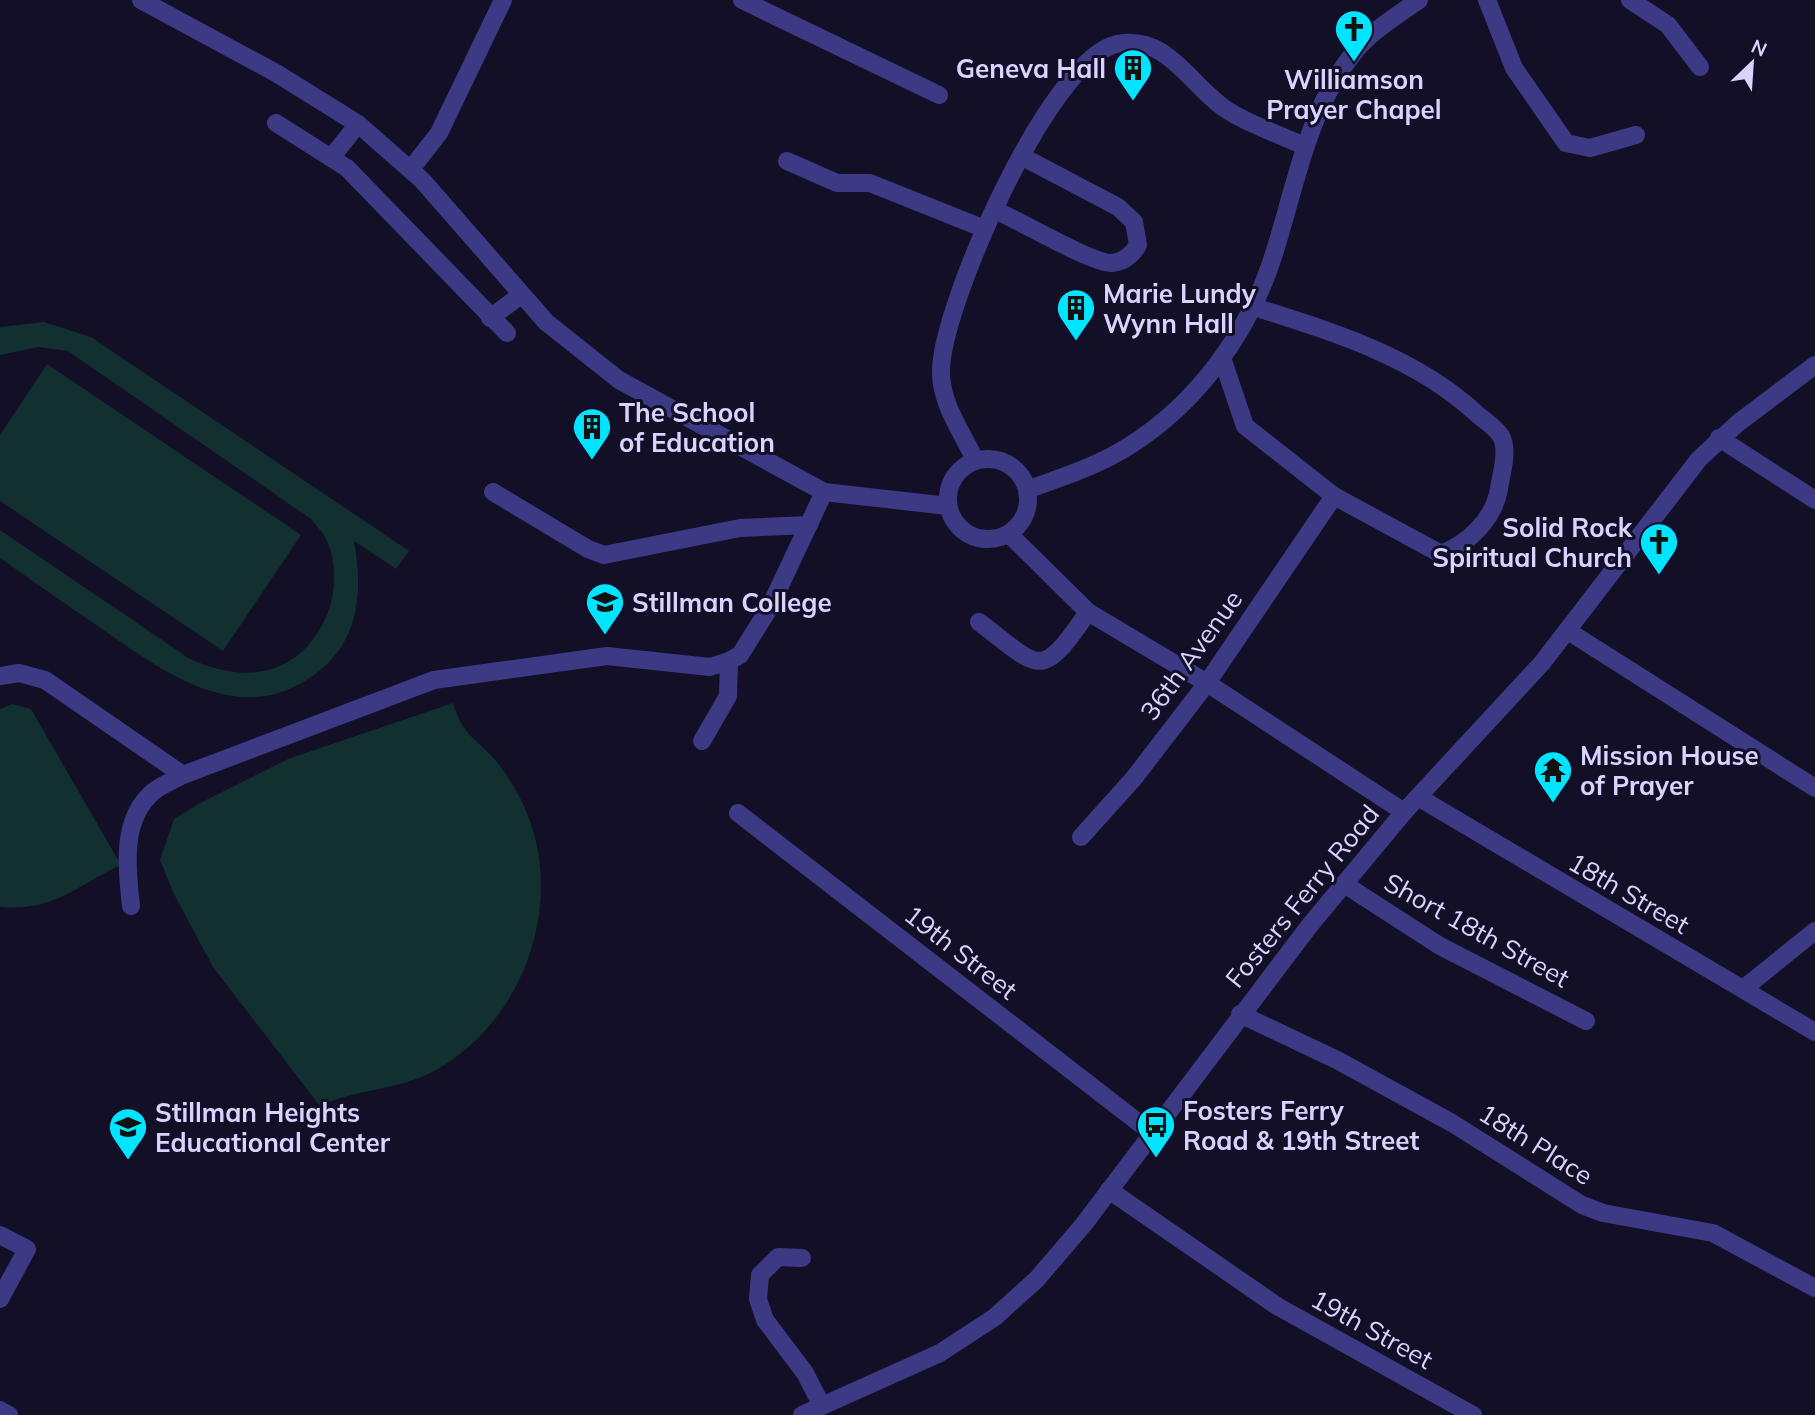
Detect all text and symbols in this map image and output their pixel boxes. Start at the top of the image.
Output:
church icon: Williamson Prayer Chapel [1333,8,1375,63]
north arrow [1717,28,1787,98]
text: N [1748,34,1771,62]
building icon: Geneva Hall [1112,47,1154,102]
place label: Geneva Hall [956,52,1106,85]
place label: Williamson Prayer Chapel [1266,63,1442,126]
place label: Marie Lundy Wynn Hall [1103,277,1257,340]
building icon: Marie Lundy Wynn Hall [1055,287,1097,342]
place label: The School of Education [619,396,775,459]
building icon: The School of Education [571,406,613,461]
place label: Solid Rock Spiritual Church [1432,511,1633,574]
church icon: Solid Rock Spiritual Church [1638,521,1680,576]
school or university icon: Stillman College [584,581,626,636]
street label: 36th Avenue [1133,583,1249,727]
place label: Stillman College [632,586,832,619]
place label: Mission House of Prayer [1580,739,1759,802]
temple icon: Mission House of Prayer [1532,749,1574,804]
street label: Fosters Ferry Road [1218,798,1386,994]
street label: 18th Street [1563,845,1695,941]
street label: Short 18th Street [1379,866,1575,994]
street label: 19th Street [898,898,1024,1006]
place label: Fosters Ferry Road & 19th Street [1183,1094,1419,1157]
place label: Stillman Heights Educational Center [155,1096,391,1159]
street label: 18th Place [1473,1096,1599,1192]
bus stop icon: Fosters Ferry Road & 19th Street [1135,1104,1177,1159]
school or university icon: Stillman Heights Educational Center [107,1106,149,1161]
street label: 19th Street [1305,1282,1439,1376]

